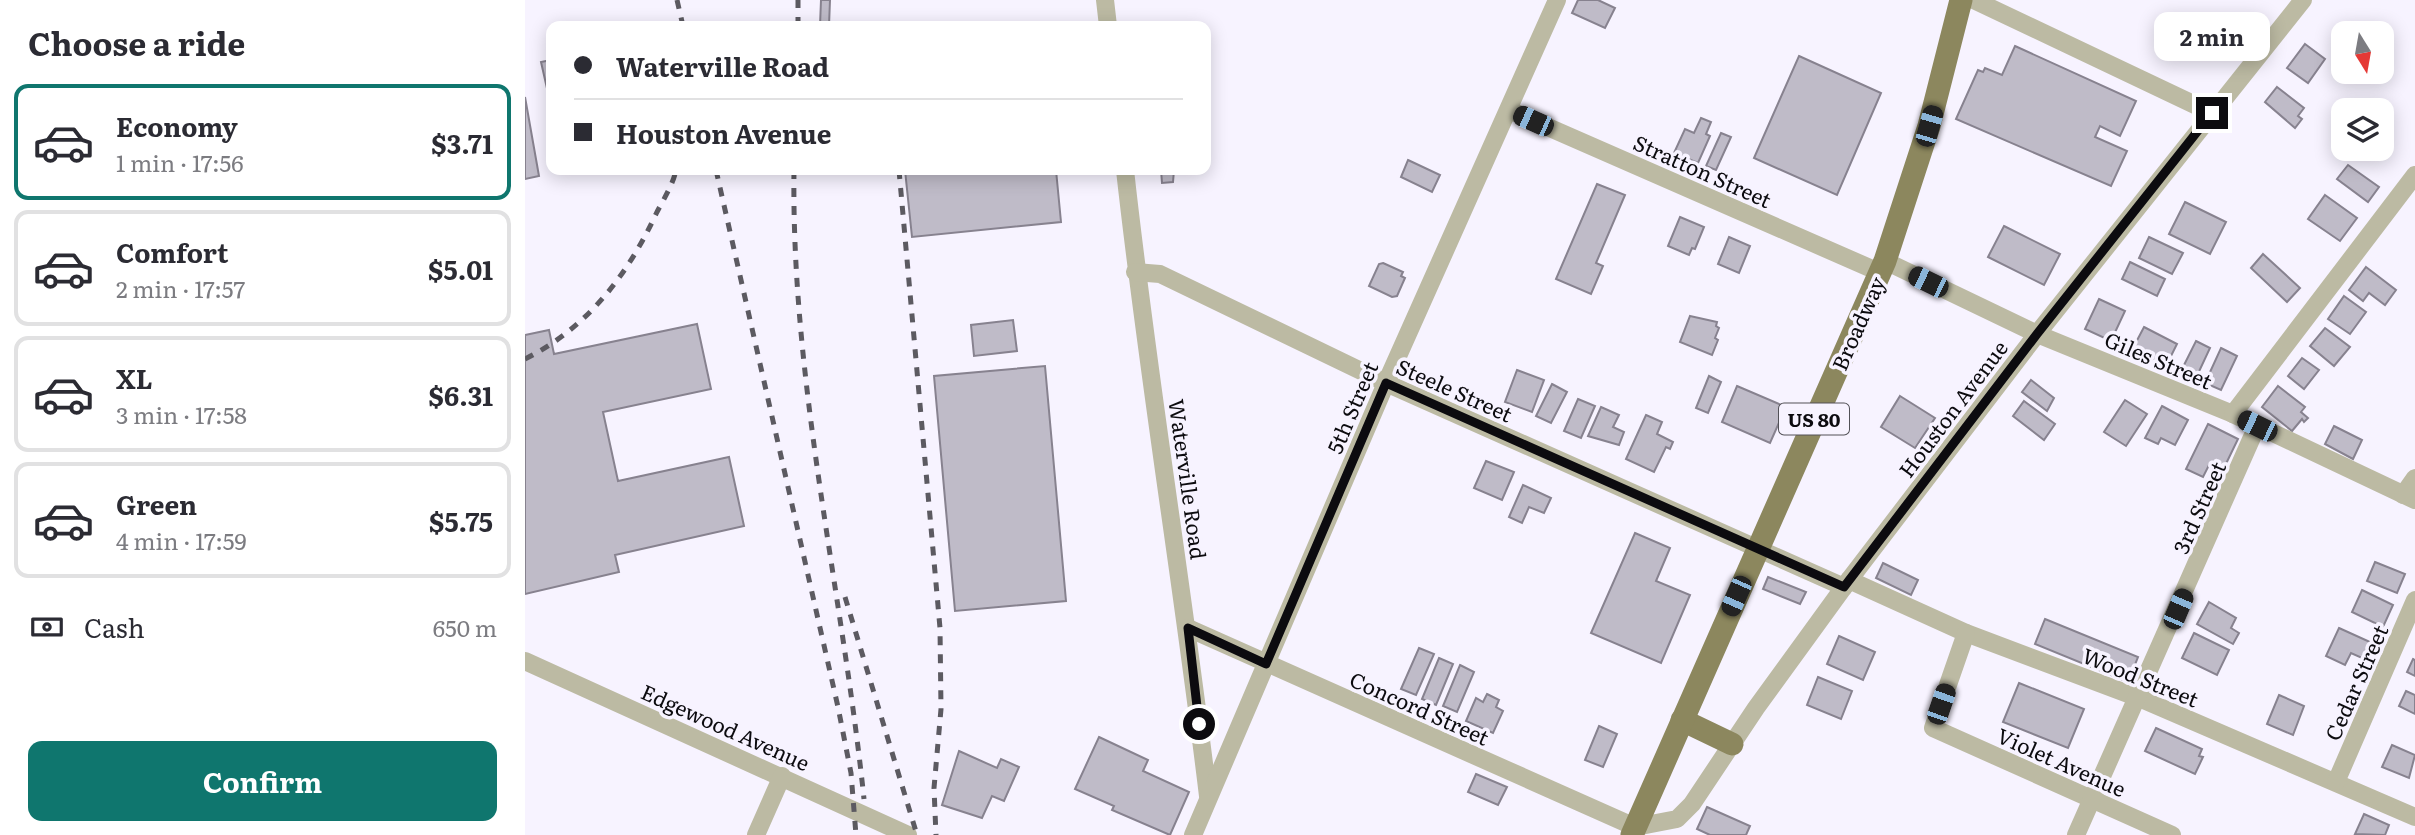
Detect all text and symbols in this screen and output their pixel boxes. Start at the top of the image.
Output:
callout: 2 min [2154,11,2270,60]
text: Choose a ride [28,18,245,66]
text: 2 min [2180,19,2244,53]
north arrow [2331,21,2394,84]
map controls [2331,21,2394,161]
text: Waterville Road [616,46,829,85]
route end [2196,97,2228,129]
button: layers [2331,98,2394,161]
car [1510,103,1557,139]
car [1914,103,1945,149]
text: Economy [116,106,238,145]
icon: car [32,111,95,174]
text: Houston Avenue [616,113,831,152]
text: $3.71 [431,123,493,162]
street label: Stratton Street [1629,126,1777,214]
text: 1 min · 17:56 [116,145,244,179]
text: Comfort [116,232,228,271]
icon: car [32,237,95,300]
text: $5.01 [428,249,493,288]
car [1905,263,1952,301]
street label: Broadway [1823,270,1892,375]
text: 2 min · 17:57 [116,271,245,305]
street label: Giles Street [2100,322,2218,396]
street label: Houston Avenue [1890,333,2014,483]
street label: Steele Street [1392,350,1519,429]
street label: 5th Street [1318,356,1384,458]
text: XL [116,358,153,397]
icon: car [32,363,95,426]
text: $6.31 [429,375,493,414]
text: 3 min · 17:58 [116,397,247,431]
street label: Waterville Road [1162,397,1216,561]
road number: US 80 [1779,404,1849,434]
car [2234,407,2281,445]
street label: 3rd Street [2164,455,2232,558]
text: Green [116,484,197,523]
icon: car [32,489,95,552]
text: $5.75 [429,501,493,540]
text: 4 min · 17:59 [116,523,247,557]
car [1718,573,1755,619]
car [2161,586,2196,632]
text: Cash [84,607,145,646]
icon: cash [28,608,66,646]
text: 650 m [433,610,497,644]
street label: Cedar Street [2316,619,2395,745]
street label: Wood Street [2078,639,2204,714]
street label: Concord Street [1345,662,1495,752]
street label: Edgewood Avenue [637,675,815,777]
car [1925,681,1958,727]
route start [1183,708,1215,740]
street label: Violet Avenue [1993,719,2131,803]
button: Confirm [28,741,497,821]

